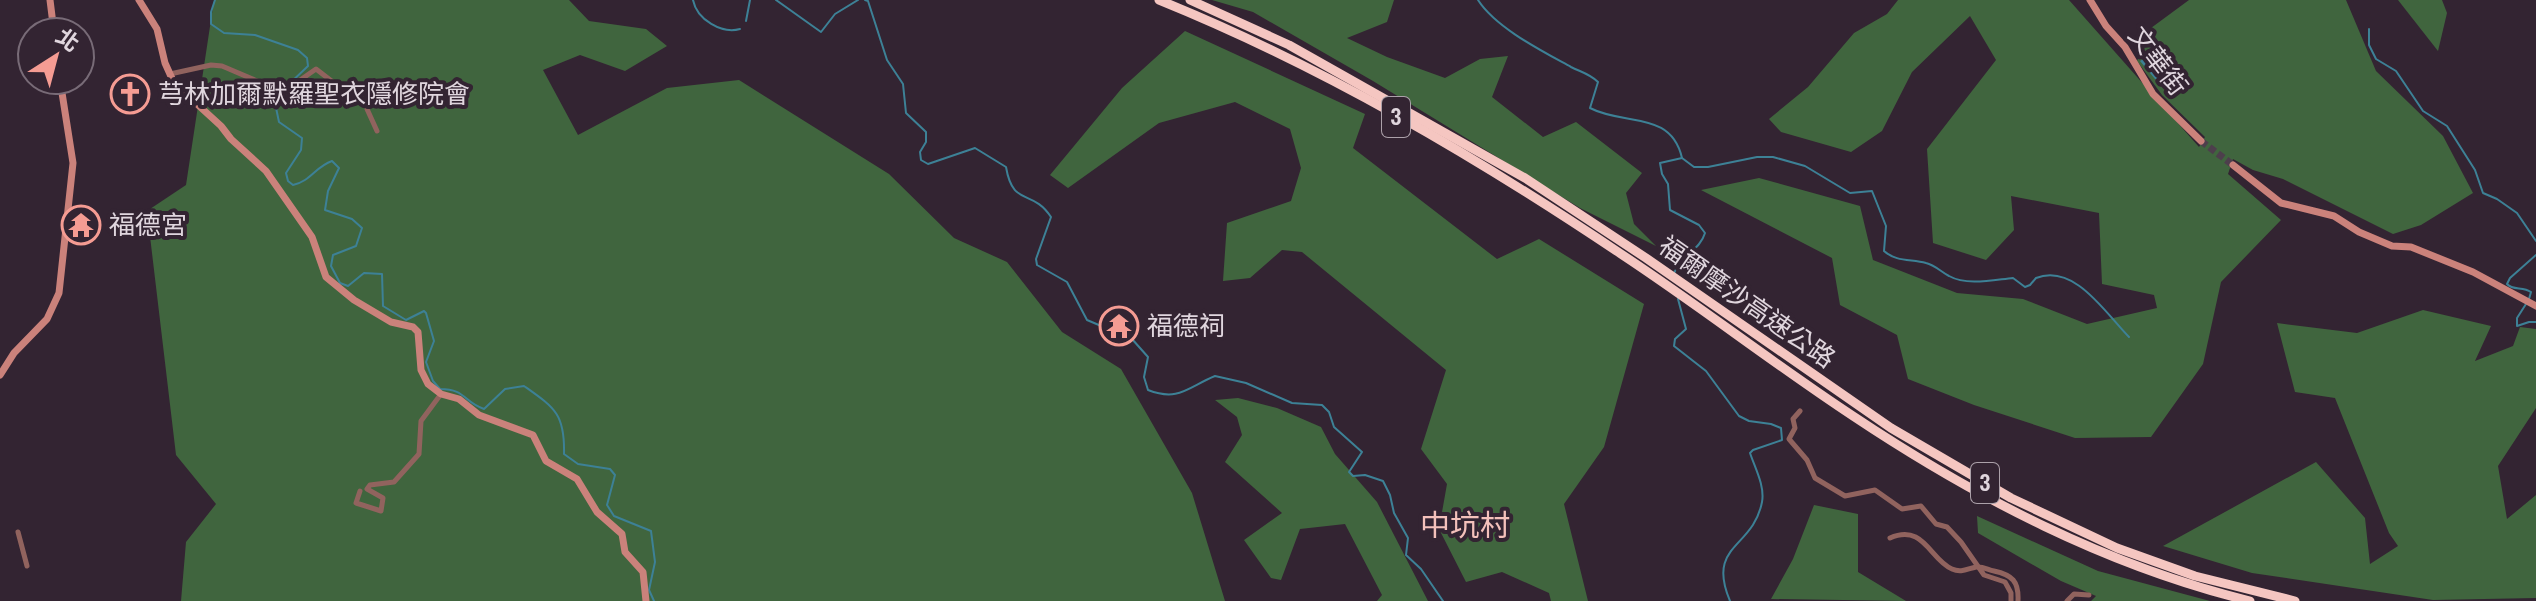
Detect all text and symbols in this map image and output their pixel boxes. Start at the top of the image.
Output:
north arrow [16,16,96,96]
street label: 文華街 [2121,19,2196,102]
text: 北 [50,21,85,58]
church icon: 芎林加爾默羅聖衣隱修院會 [109,73,151,115]
place label: 芎林加爾默羅聖衣隱修院會 [158,76,470,111]
road number: 3 [1382,97,1410,137]
temple icon: 福德宮 [60,204,102,246]
place label: 福德宮 [109,207,187,242]
street label: 福爾摩沙高速公路 [1652,228,1843,376]
temple icon: 福德祠 [1098,305,1140,347]
place label: 福德祠 [1147,308,1225,343]
road number: 3 [1971,463,1999,503]
district label: 中坑村 [1420,505,1510,545]

